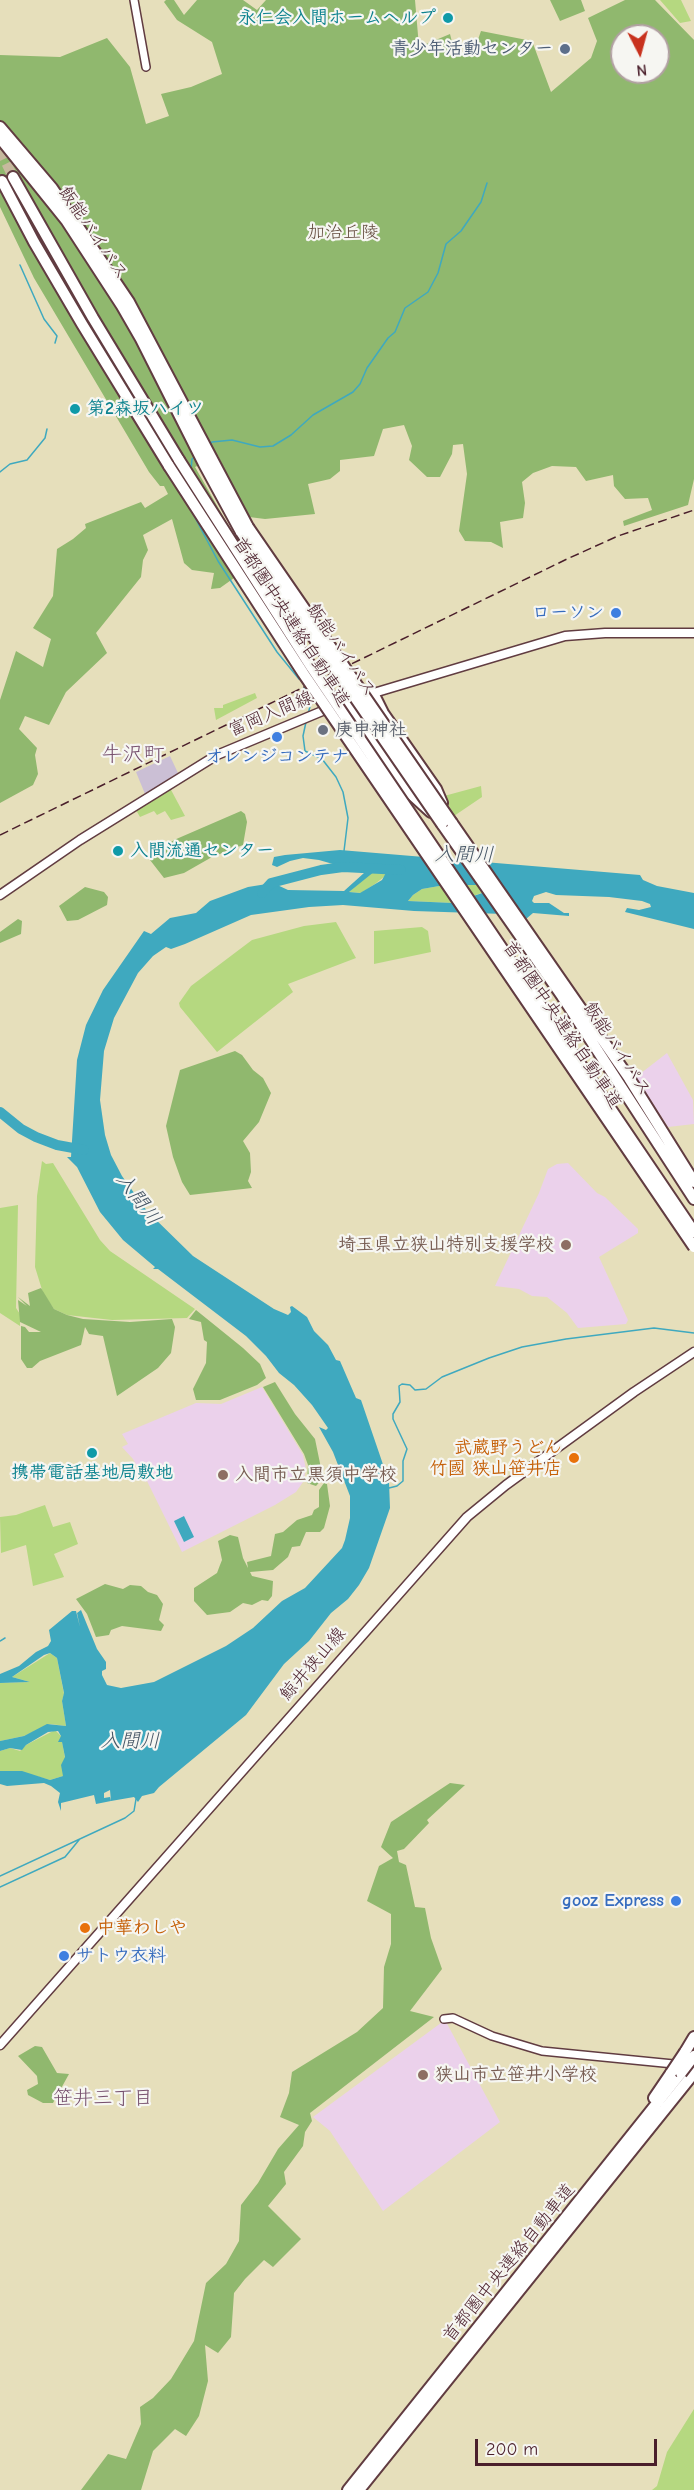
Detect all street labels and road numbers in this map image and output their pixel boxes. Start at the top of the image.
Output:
street label: 飯能バイパス [54,182,132,284]
street label: 首都圏中央連絡自動車道 [228,533,354,711]
street label: 飯能バイパス [302,599,380,701]
street label: 富岡入間線 [225,686,317,742]
street label: 首都圏中央連絡自動車道 [498,937,626,1113]
street label: 飯能バイパス [579,998,655,1100]
street label: 鯨井狭山線 [275,1623,351,1705]
street label: 首都圏中央連絡自動車道 [438,2179,580,2347]

